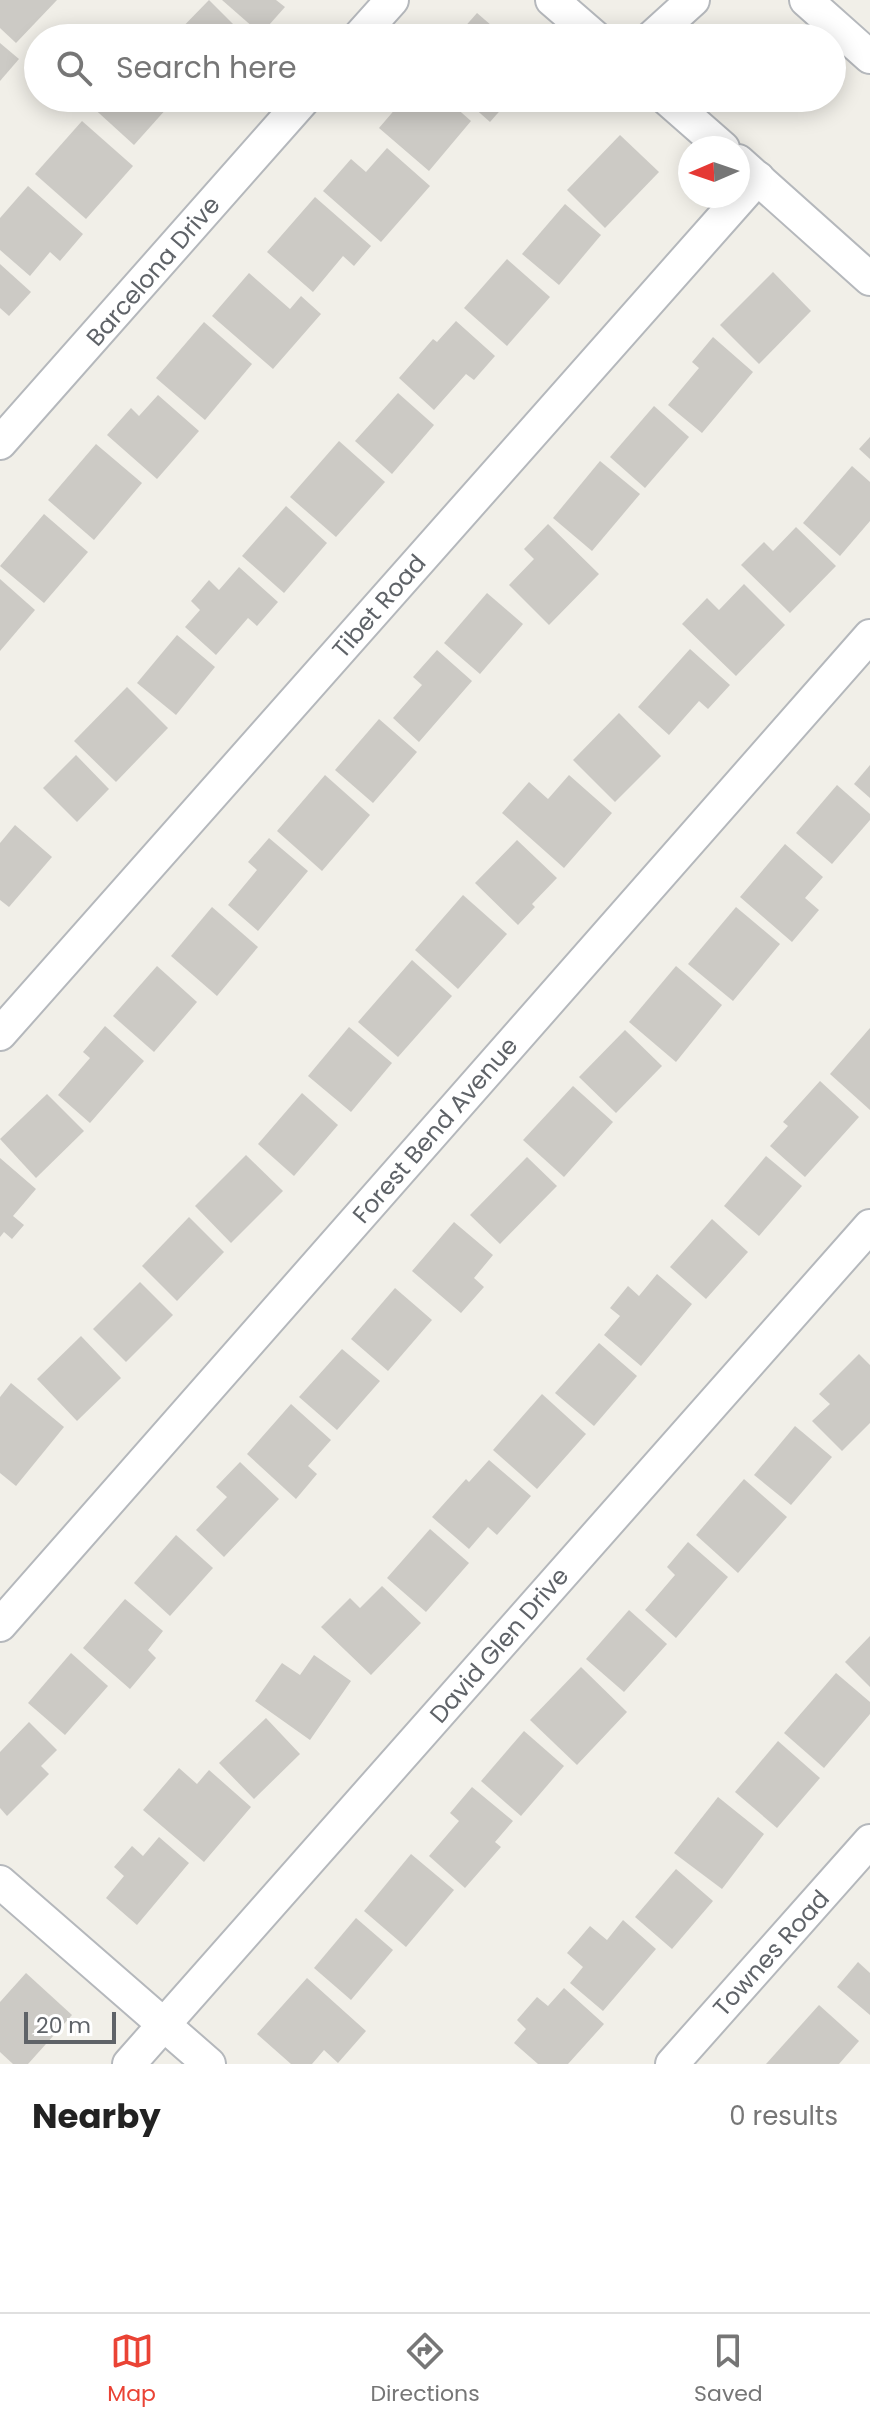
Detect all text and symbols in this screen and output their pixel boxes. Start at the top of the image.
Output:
search box [24,24,846,112]
icon: search [52,46,96,90]
text: Search here [116,46,297,89]
north arrow [678,136,750,208]
street label: Barcelona Drive [79,189,227,353]
street label: Tibet Road [325,547,433,665]
street label: Forest Bend Avenue [345,1030,525,1230]
street label: David Glen Drive [422,1560,576,1730]
street label: Townes Road [705,1883,837,2023]
scale bar [24,2008,116,2044]
text: 20 m [36,2010,91,2041]
text: Nearby [32,2092,161,2140]
text: 0 results [729,2098,838,2134]
tab: Map [107,2329,156,2410]
tab: Directions [370,2329,480,2410]
tab: Saved [694,2329,763,2410]

